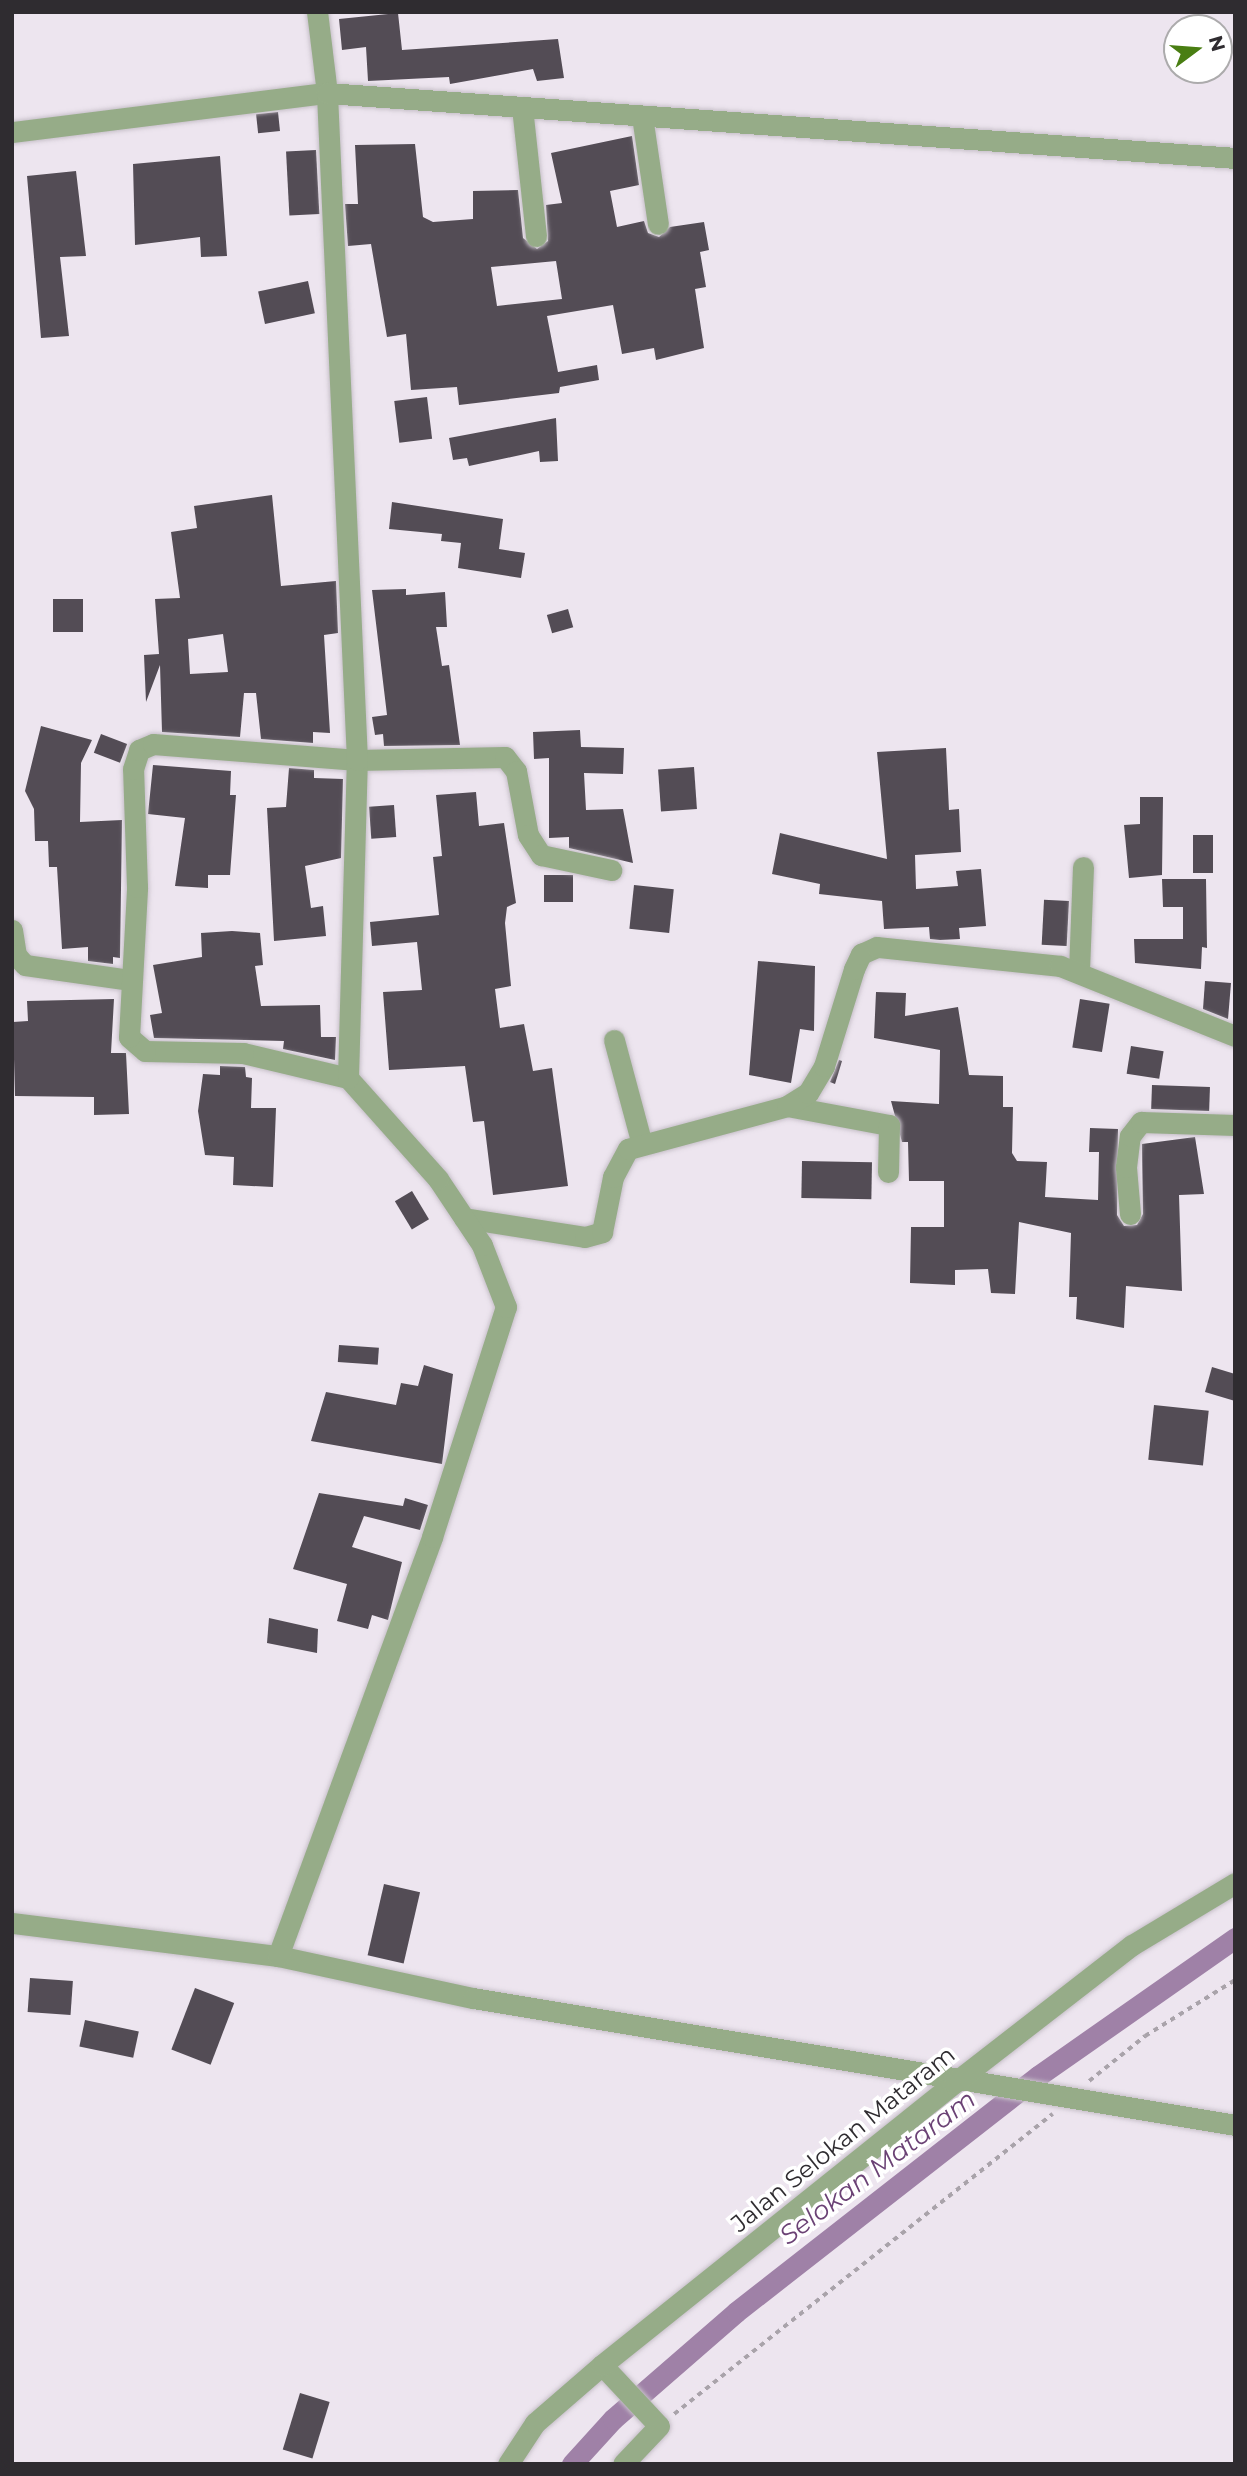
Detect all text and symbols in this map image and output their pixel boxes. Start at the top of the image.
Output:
north arrow [1163,14,1233,84]
text: N [1204,33,1230,54]
street label: Jalan Selokan Mataram [725,2040,961,2238]
water label: Selokan Mataram [774,2084,982,2252]

